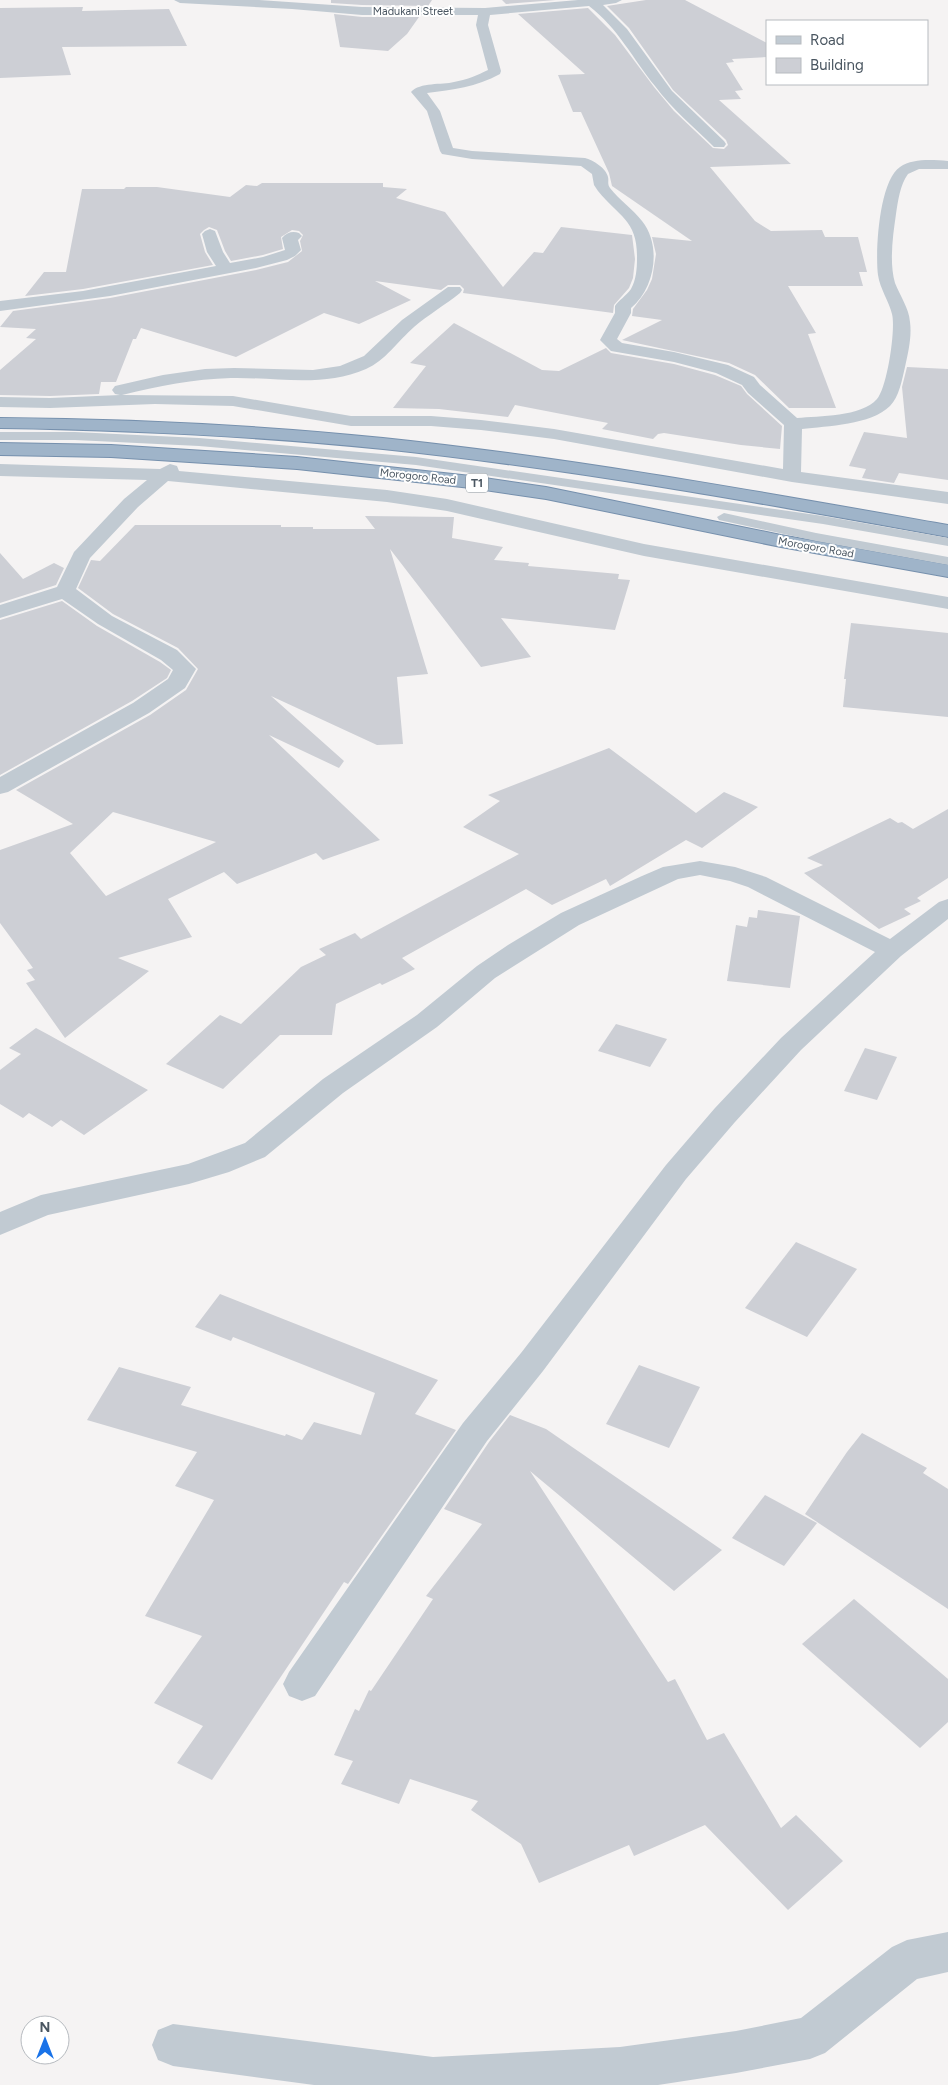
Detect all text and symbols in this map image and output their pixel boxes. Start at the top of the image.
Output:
street label: Madukani Street [373,5,453,18]
legend [766,20,928,85]
text: Road [810,31,845,49]
text: Building [810,56,864,74]
street label: Morogoro Road [379,466,457,487]
road number: T1 [466,473,488,492]
street label: Morogoro Road [777,534,855,561]
north arrow [20,2015,70,2065]
text: N [40,2019,50,2036]

